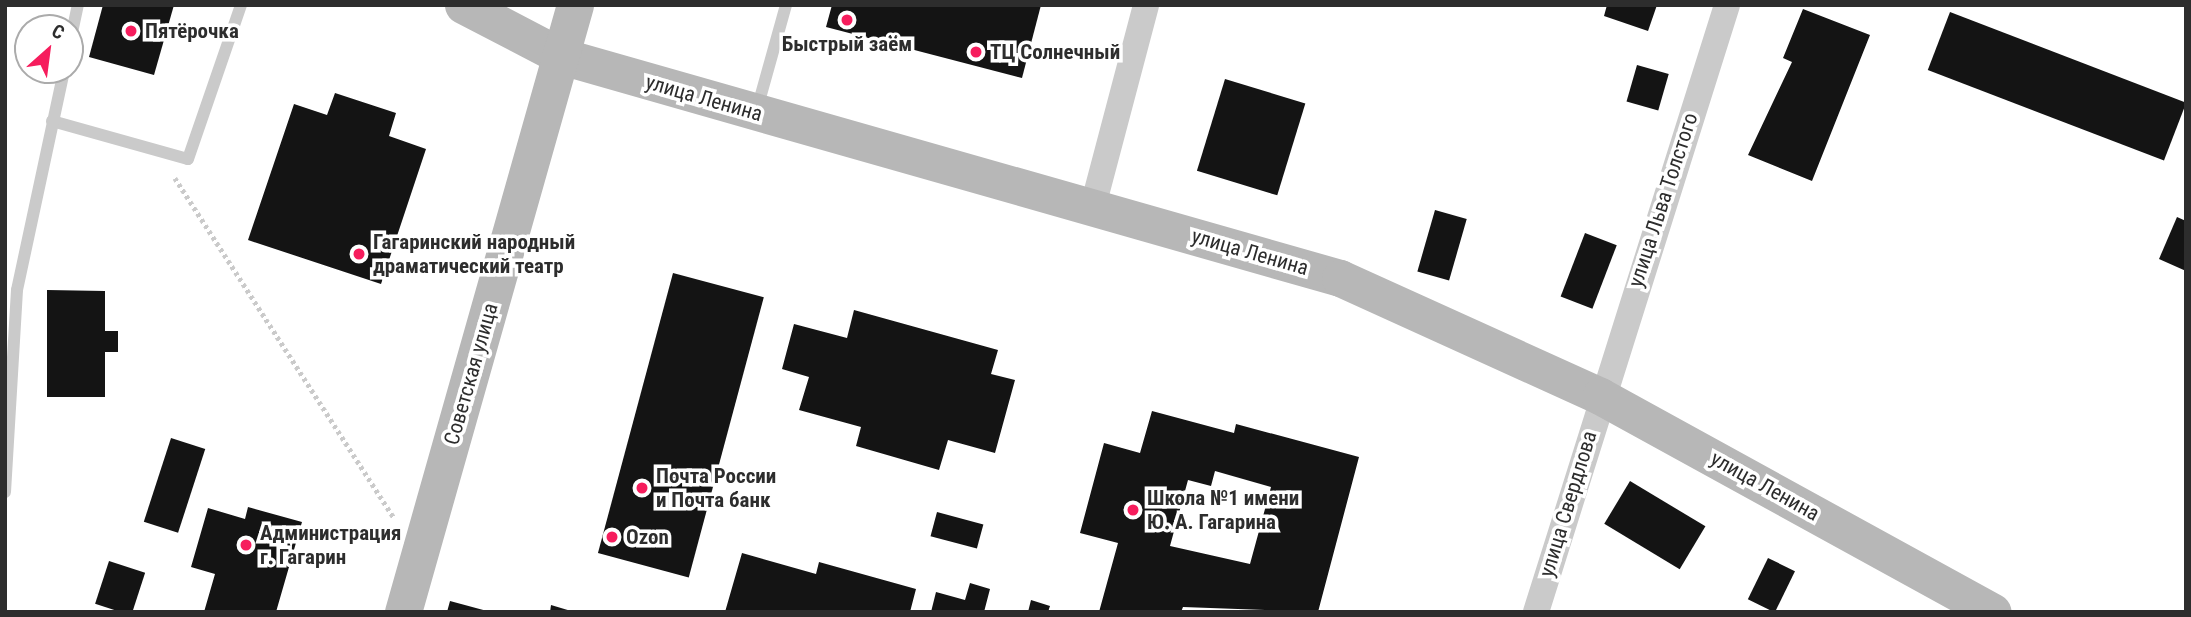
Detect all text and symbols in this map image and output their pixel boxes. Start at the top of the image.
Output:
marker: Быстрый заём [839,12,855,28]
north arrow [14,14,84,84]
place label: Пятёрочка [145,18,239,44]
text: С [48,19,68,44]
marker: Пятёрочка [123,23,139,39]
place label: Быстрый заём [782,31,912,57]
place label: ТЦ Солнечный [990,39,1120,65]
marker: ТЦ Солнечный [968,44,984,60]
street label: улица Ленина [643,69,765,127]
street label: улица Льва Толстого [1623,110,1703,290]
street label: улица Ленина [1189,223,1311,281]
place label: Гагаринский народный драматический театр [373,229,575,279]
marker: Гагаринский народный драматический театр [351,246,367,262]
street label: Советская улица [439,300,503,448]
street label: улица Свердлова [1534,428,1602,580]
street label: улица Ленина [1706,446,1824,526]
place label: Почта России и Почта банк [656,463,776,513]
marker: Почта России и Почта банк [634,480,650,496]
place label: Школа №1 имени Ю. А. Гагарина [1147,485,1299,535]
marker: Школа №1 имени Ю. А. Гагарина [1125,502,1141,518]
place label: Администрация г. Гагарин [260,520,401,570]
place label: Ozon [626,524,669,550]
marker: Ozon [604,529,620,545]
marker: Администрация г. Гагарин [238,537,254,553]

